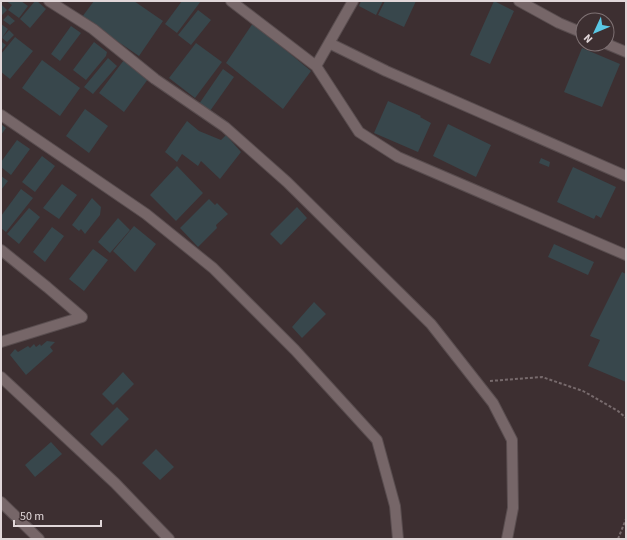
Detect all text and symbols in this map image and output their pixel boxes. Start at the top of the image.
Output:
north arrow [575,12,615,52]
text: N [580,31,596,46]
scale bar [14,502,101,528]
text: 50 m [20,508,44,525]

